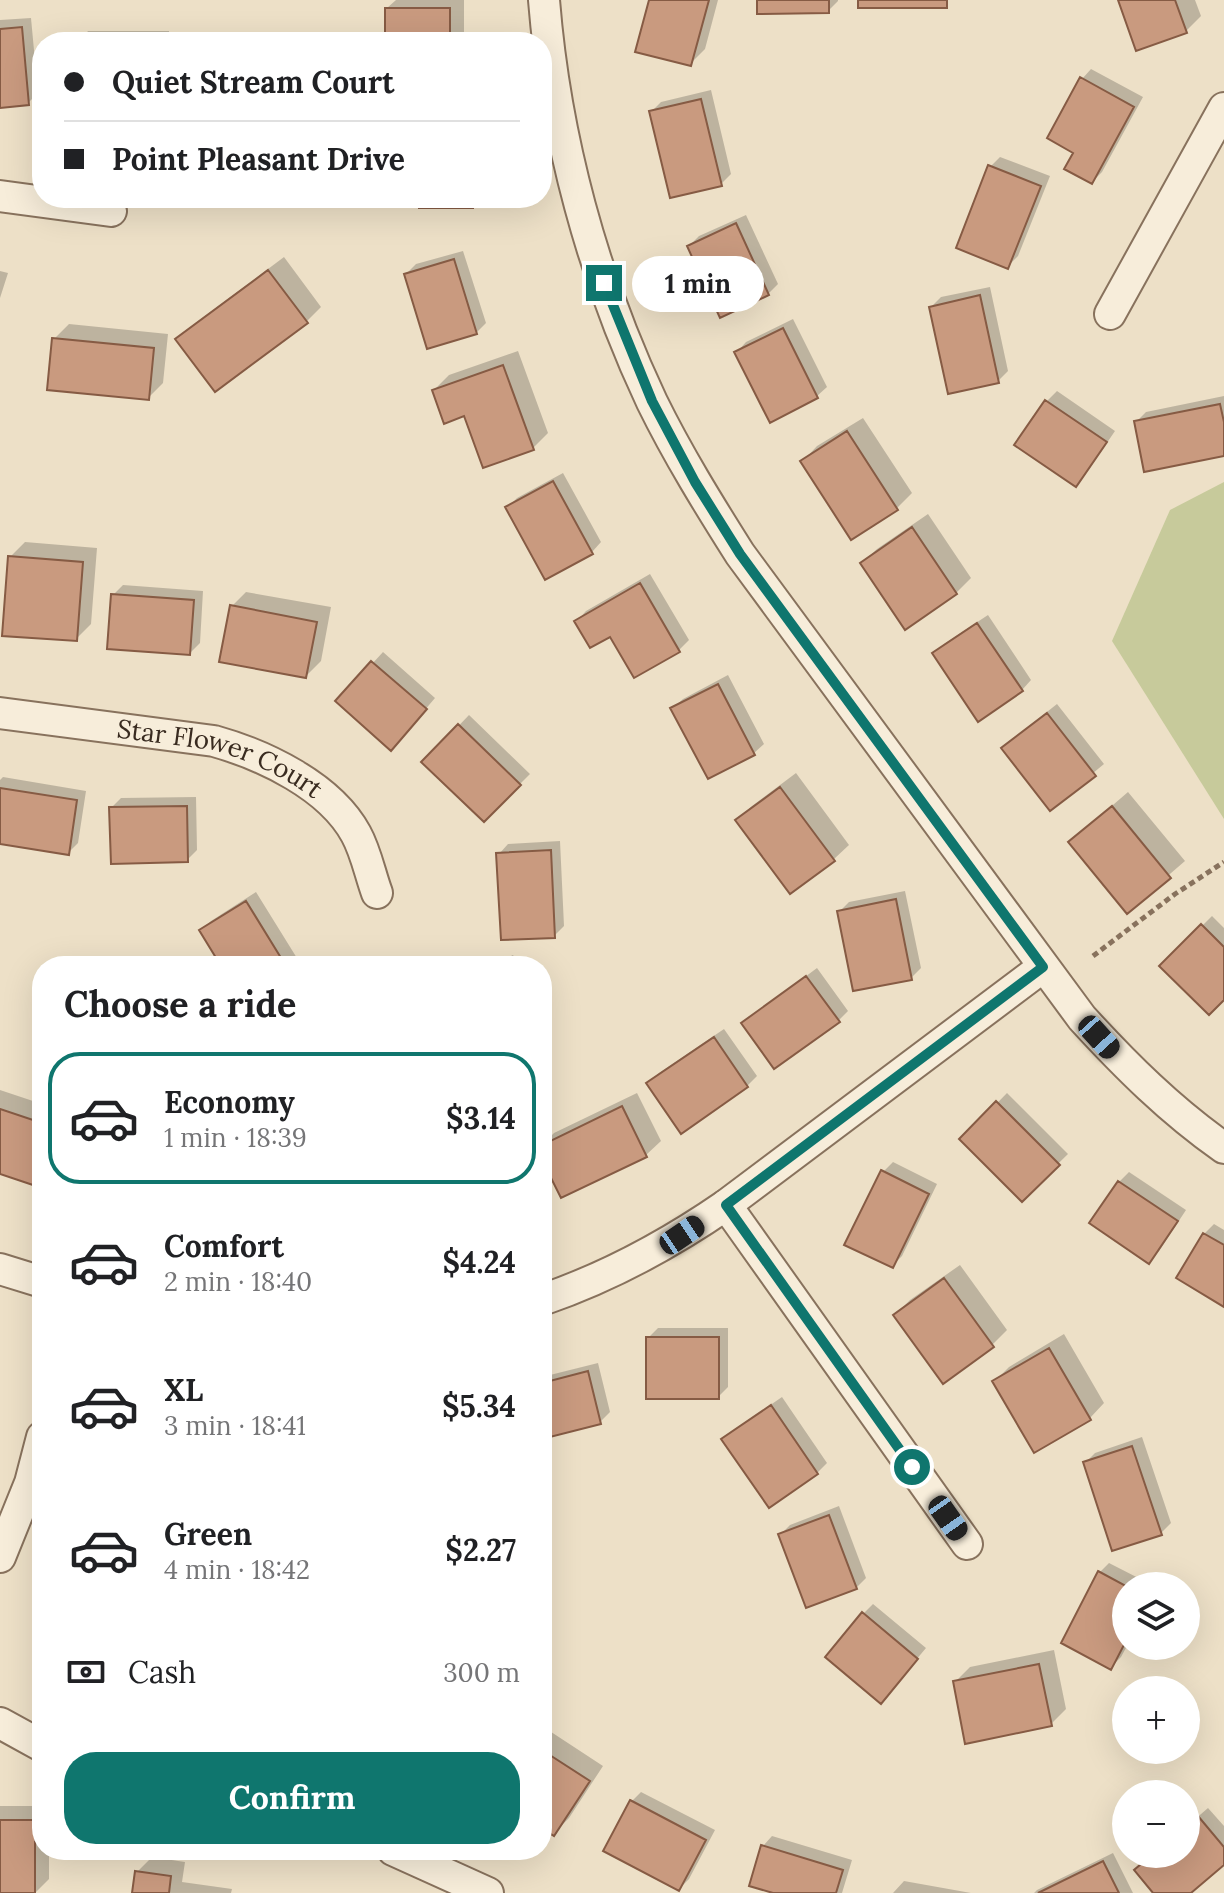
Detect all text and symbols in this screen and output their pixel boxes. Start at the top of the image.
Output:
text: Quiet Stream Court [112,63,394,101]
text: Point Pleasant Drive [112,140,405,178]
callout: 1 min [632,255,764,311]
route end [586,265,622,301]
text: 1 min [665,267,731,300]
street label: Star Flower Court [115,711,330,805]
text: Choose a ride [64,981,296,1027]
car [1074,1011,1124,1063]
icon: car [68,1082,140,1154]
text: Economy [164,1083,295,1121]
text: $3.14 [446,1099,516,1137]
text: 1 min · 18:39 [164,1121,307,1154]
car [655,1212,709,1258]
icon: car [68,1226,140,1298]
text: Comfort [164,1227,284,1265]
text: $4.24 [443,1243,516,1281]
text: 2 min · 18:40 [164,1265,312,1298]
icon: car [68,1370,140,1442]
text: XL [164,1371,203,1409]
text: $5.34 [442,1387,516,1425]
text: 3 min · 18:41 [164,1409,306,1442]
route start [894,1449,930,1485]
car [924,1491,972,1545]
icon: car [68,1514,140,1586]
text: Green [164,1515,252,1553]
text: $2.27 [445,1531,516,1569]
text: 4 min · 18:42 [164,1553,310,1586]
map controls [1112,1572,1200,1868]
button: layers [1112,1572,1200,1660]
icon: cash [64,1650,108,1694]
text: Cash [128,1653,196,1691]
text: 300 m [443,1656,520,1689]
button: + [1112,1676,1200,1764]
button: Confirm [64,1752,520,1844]
button: − [1112,1780,1200,1868]

